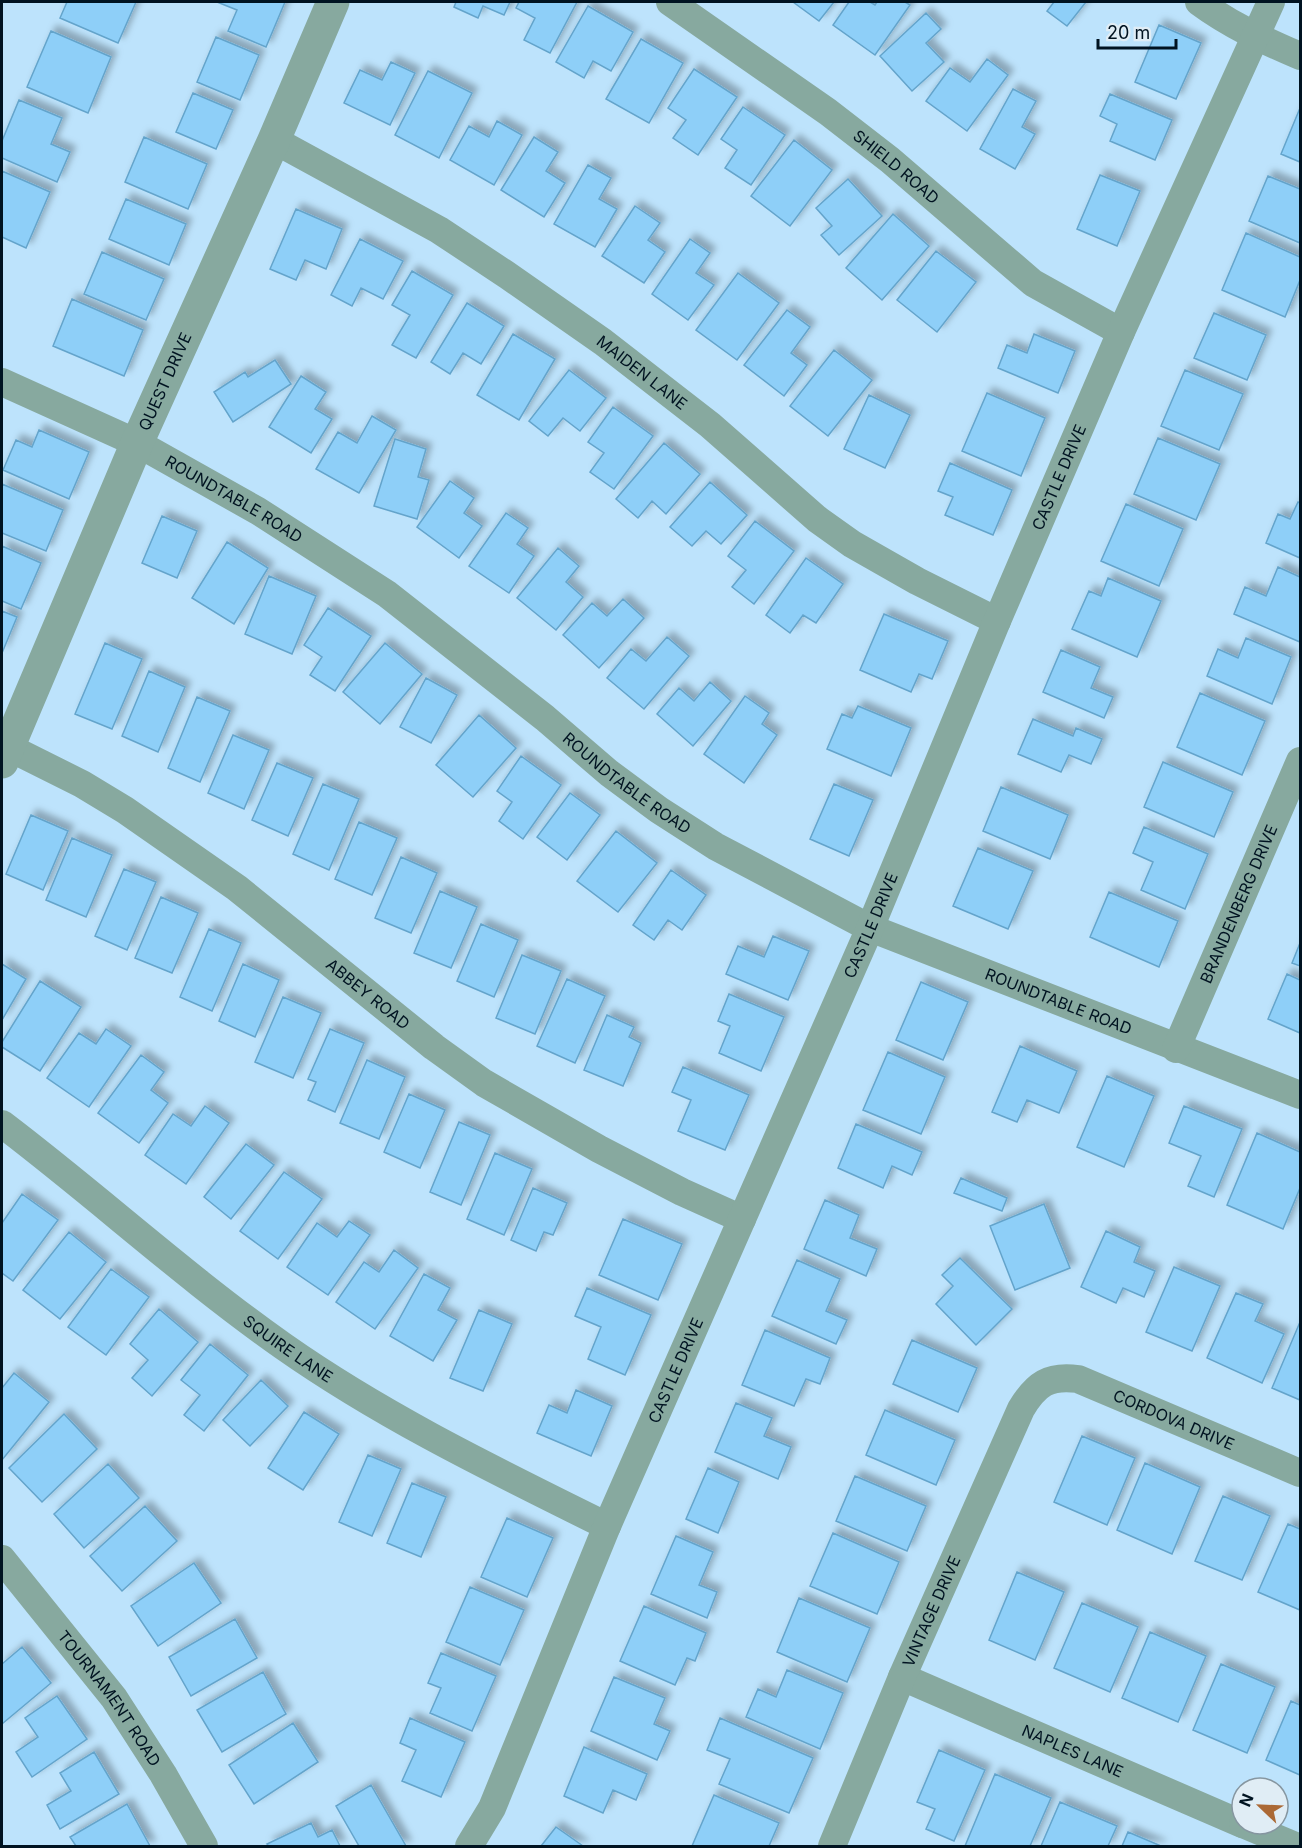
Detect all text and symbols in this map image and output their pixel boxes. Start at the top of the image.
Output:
scale bar [1098,12,1176,50]
text: 20 m [1107,22,1150,43]
street label: SHIELD ROAD [849,125,943,208]
street label: QUEST DRIVE [134,329,196,434]
street label: MAIDEN LANE [593,331,691,414]
street label: CASTLE DRIVE [1027,421,1090,533]
street label: ROUNDTABLE ROAD [162,451,306,547]
street label: ROUNDTABLE ROAD [559,728,695,838]
street label: BRANDENBERG DRIVE [1196,822,1281,986]
street label: CASTLE DRIVE [839,869,902,981]
street label: ABBEY ROAD [322,954,414,1034]
street label: ROUNDTABLE ROAD [982,964,1135,1039]
street label: SQUIRE LANE [239,1311,337,1387]
street label: CASTLE DRIVE [644,1315,707,1426]
street label: CORDOVA DRIVE [1110,1385,1238,1454]
street label: VINTAGE DRIVE [898,1552,965,1670]
street label: TOURNAMENT ROAD [54,1626,165,1770]
street label: NAPLES LANE [1019,1720,1127,1782]
north arrow [1230,1776,1290,1836]
text: N [1235,1791,1258,1810]

